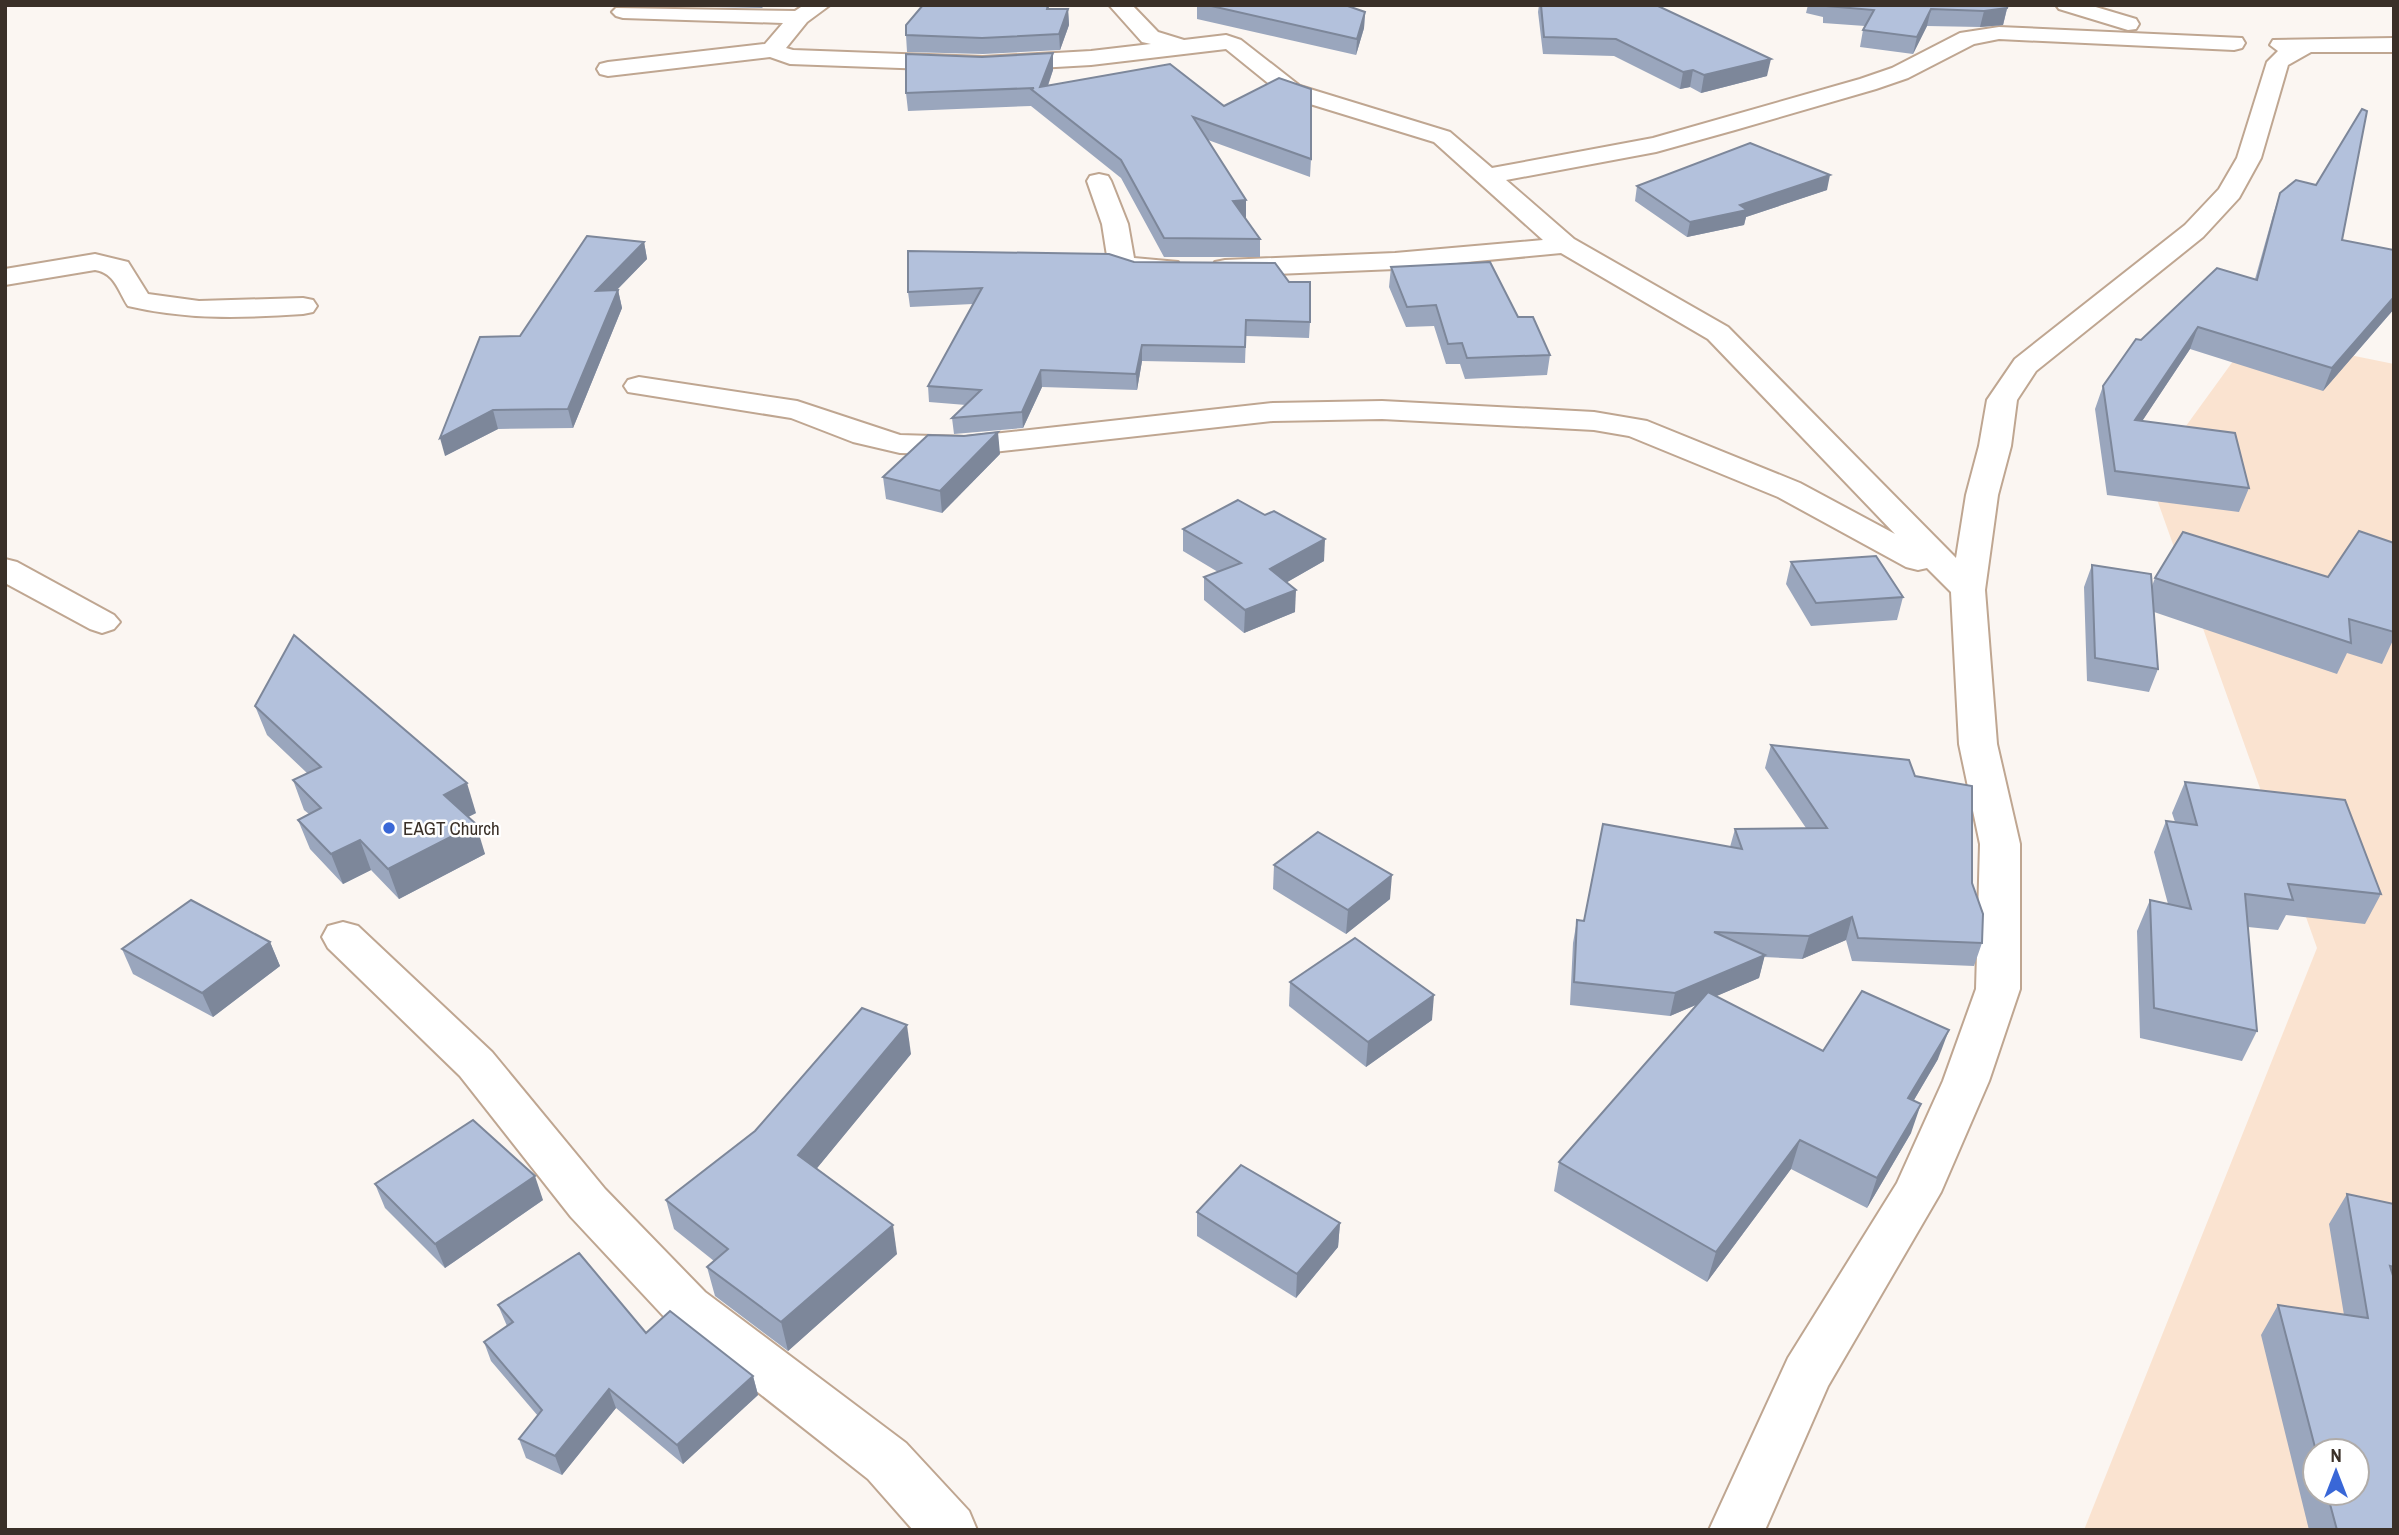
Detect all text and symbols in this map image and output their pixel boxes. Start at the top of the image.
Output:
place label: EAGT Church [403,815,500,841]
marker: EAGT Church [381,820,397,836]
north arrow [2301,1437,2371,1507]
text: N [2330,1442,2342,1468]

